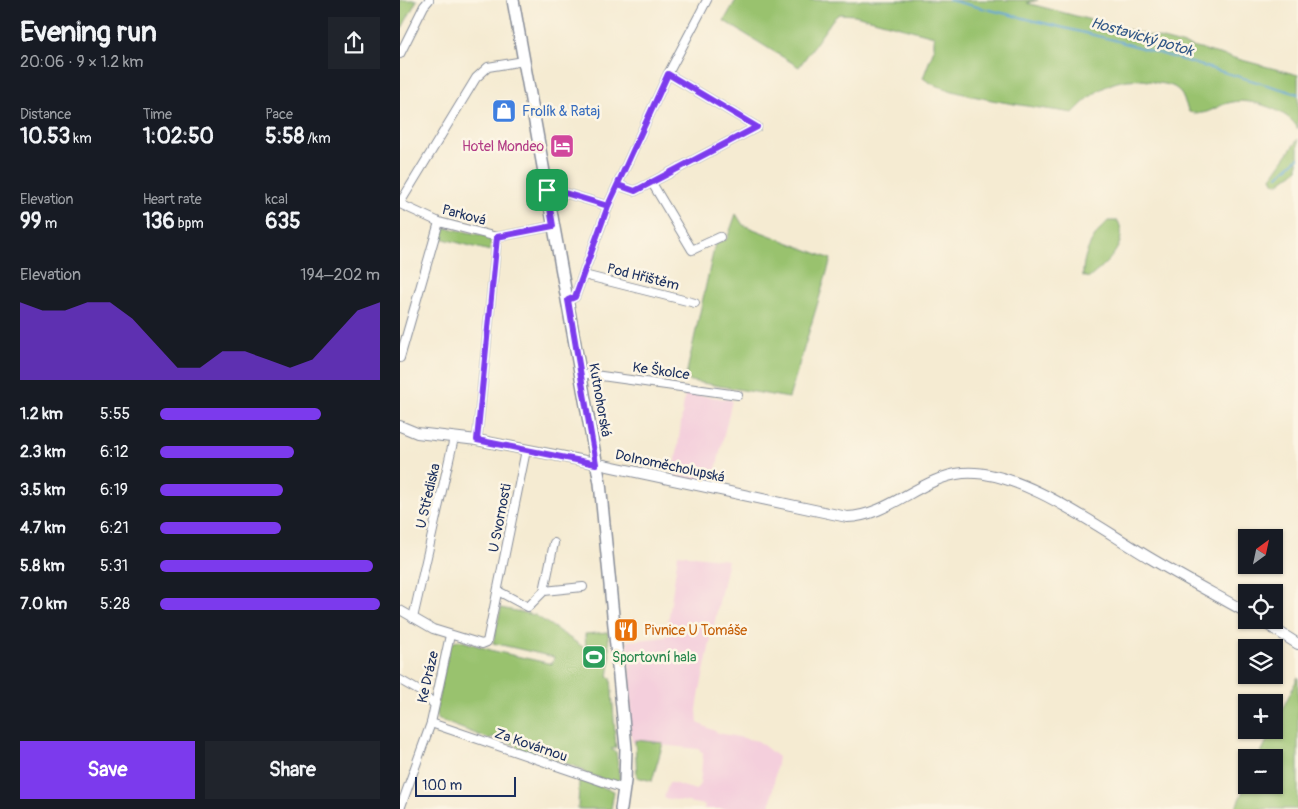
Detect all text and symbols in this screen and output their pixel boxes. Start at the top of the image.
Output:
water label: Hostavický potok [1089,13,1197,61]
text: Evening run [20,15,157,50]
button: share [328,17,380,69]
text: 20:06 · 9 × 1.2 km [20,52,144,72]
shop icon: Frolík & Rataj [491,98,517,124]
place label: Frolík & Rataj [522,103,600,120]
text: Distance [20,106,71,123]
text: Time [143,106,172,123]
text: Pace [265,106,293,123]
text: 10.53 [20,123,70,150]
text: 1:02:50 [143,123,214,150]
text: 5:58 [265,123,304,150]
text: km [70,130,92,147]
text: /km [304,130,331,147]
hotel icon: Hotel Mondeo [549,133,575,159]
place label: Hotel Mondeo [462,138,544,155]
pin [526,169,568,211]
icon: arrive [533,176,561,204]
text: Elevation [20,191,73,208]
text: Heart rate [143,191,202,208]
text: kcal [265,191,288,208]
street label: Parková [440,201,488,229]
text: 99 [20,208,42,235]
text: 136 [143,208,175,235]
text: 635 [265,208,301,235]
text: m [42,215,57,232]
text: bpm [175,215,204,232]
street label: Pod Hřištěm [605,260,681,294]
text: Elevation [20,265,81,285]
text: 194–202 m [300,265,380,285]
street label: Ke Školce [631,358,691,383]
street label: Kutnohorská [585,362,615,438]
text: 1.2 km [20,404,63,424]
text: 5:55 [100,404,130,424]
text: 2.3 km [20,442,66,462]
text: 6:12 [100,442,129,462]
street label: Dolnoměcholupská [614,446,726,486]
street label: U Střediska [412,462,444,530]
text: 3.5 km [20,480,65,500]
text: 6:19 [100,480,128,500]
street label: U Svornosti [485,482,515,554]
text: 4.7 km [20,518,66,538]
text: 6:21 [100,518,129,538]
north arrow [1238,529,1282,574]
map controls [1238,529,1283,794]
text: 5.8 km [20,556,65,576]
text: 5:31 [100,556,128,576]
button: locate [1238,584,1283,629]
text: 7.0 km [20,594,67,614]
text: 5:28 [100,594,130,614]
restaurant icon: Pivnice U Tomáše [613,617,639,643]
place label: Pivnice U Tomáše [644,622,747,639]
button: layers [1238,639,1283,684]
sports icon: Sportovní hala [581,644,607,670]
street label: Ke Dráze [414,649,442,705]
place label: Sportovní hala [612,649,697,666]
button: + [1238,694,1283,739]
street label: Za Kovárnou [492,725,570,765]
button: Save [20,741,195,799]
button: Share [205,741,380,799]
button: − [1238,749,1283,794]
scale bar [415,774,516,797]
text: 100 m [422,777,462,794]

